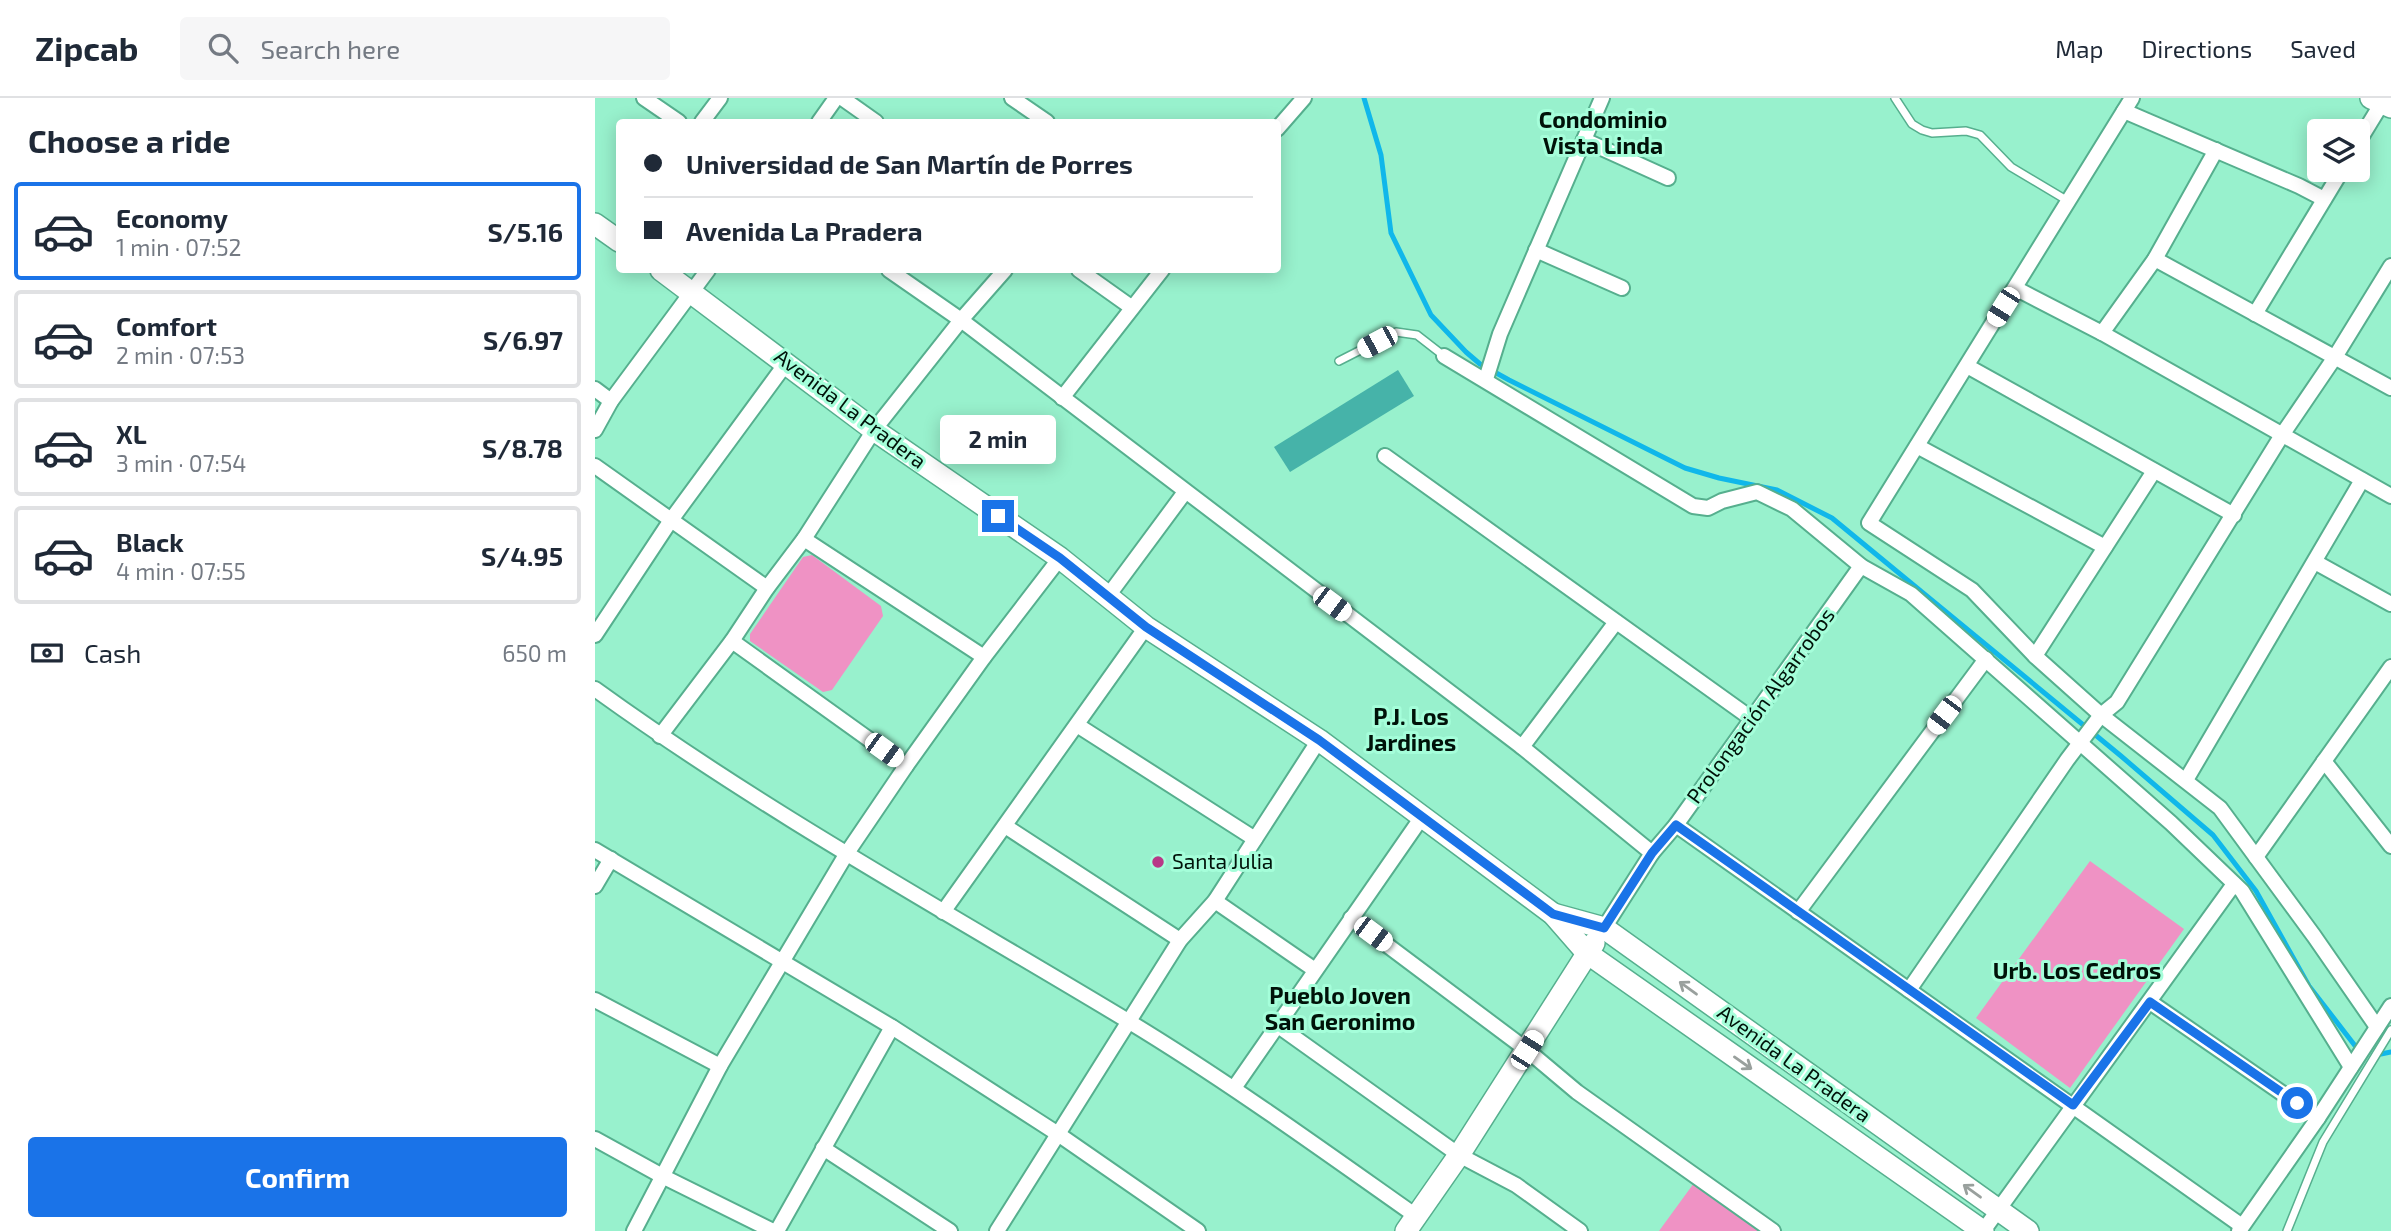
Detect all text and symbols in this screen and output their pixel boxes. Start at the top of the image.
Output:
search box [180,17,670,80]
text: Zipcab [35,28,138,68]
icon: search [204,29,242,67]
text: Search here [260,33,400,64]
text: Map [2055,34,2103,63]
text: Directions [2141,34,2252,63]
text: Saved [2290,34,2356,63]
district label: Condominio Vista Linda [1539,105,1667,159]
map controls [2307,119,2370,182]
button: layers [2307,119,2370,182]
text: Choose a ride [28,121,231,159]
text: Universidad de San Martín de Porres [686,148,1133,179]
icon: car [32,200,95,263]
text: Economy [116,202,228,233]
text: Avenida La Pradera [686,215,923,246]
text: S/5.16 [487,216,563,247]
text: 1 min · 07:52 [116,233,242,261]
car [1983,284,2024,330]
icon: car [32,308,95,371]
text: Comfort [116,310,217,341]
car [1354,323,1401,361]
text: S/6.97 [483,324,563,355]
text: 2 min · 07:53 [116,341,245,369]
street label: Avenida La Pradera [770,343,932,473]
callout: 2 min [940,414,1056,464]
icon: car [32,416,95,479]
text: XL [116,418,147,449]
text: 2 min [969,425,1027,453]
text: S/8.78 [482,432,563,463]
text: 3 min · 07:54 [116,449,246,477]
route end [982,500,1014,532]
icon: car [32,524,95,587]
text: Black [116,526,184,557]
text: S/4.95 [481,540,563,571]
text: 4 min · 07:55 [116,557,246,585]
car [1309,583,1356,625]
street label: Prolongación Algarrobos [1681,603,1839,808]
icon: cash [28,634,66,672]
text: Cash [84,637,141,668]
text: 650 m [502,639,567,667]
car [1923,692,1966,738]
district label: P.J. Los Jardines [1366,702,1456,756]
car [861,729,908,771]
place label: Santa Julia [1172,848,1273,873]
marker: Santa Julia [1150,854,1166,870]
car [1350,913,1397,955]
district label: Urb. Los Cedros [1993,956,2161,984]
district label: Pueblo Joven San Geronimo [1265,981,1415,1035]
one-way arrow [1679,981,1698,995]
street label: Avenida La Pradera [1713,999,1876,1127]
car [1507,1027,1548,1073]
one-way arrow [1733,1056,1752,1070]
route start [2281,1087,2313,1119]
button: Confirm [28,1137,567,1217]
one-way arrow [1963,1184,1982,1199]

